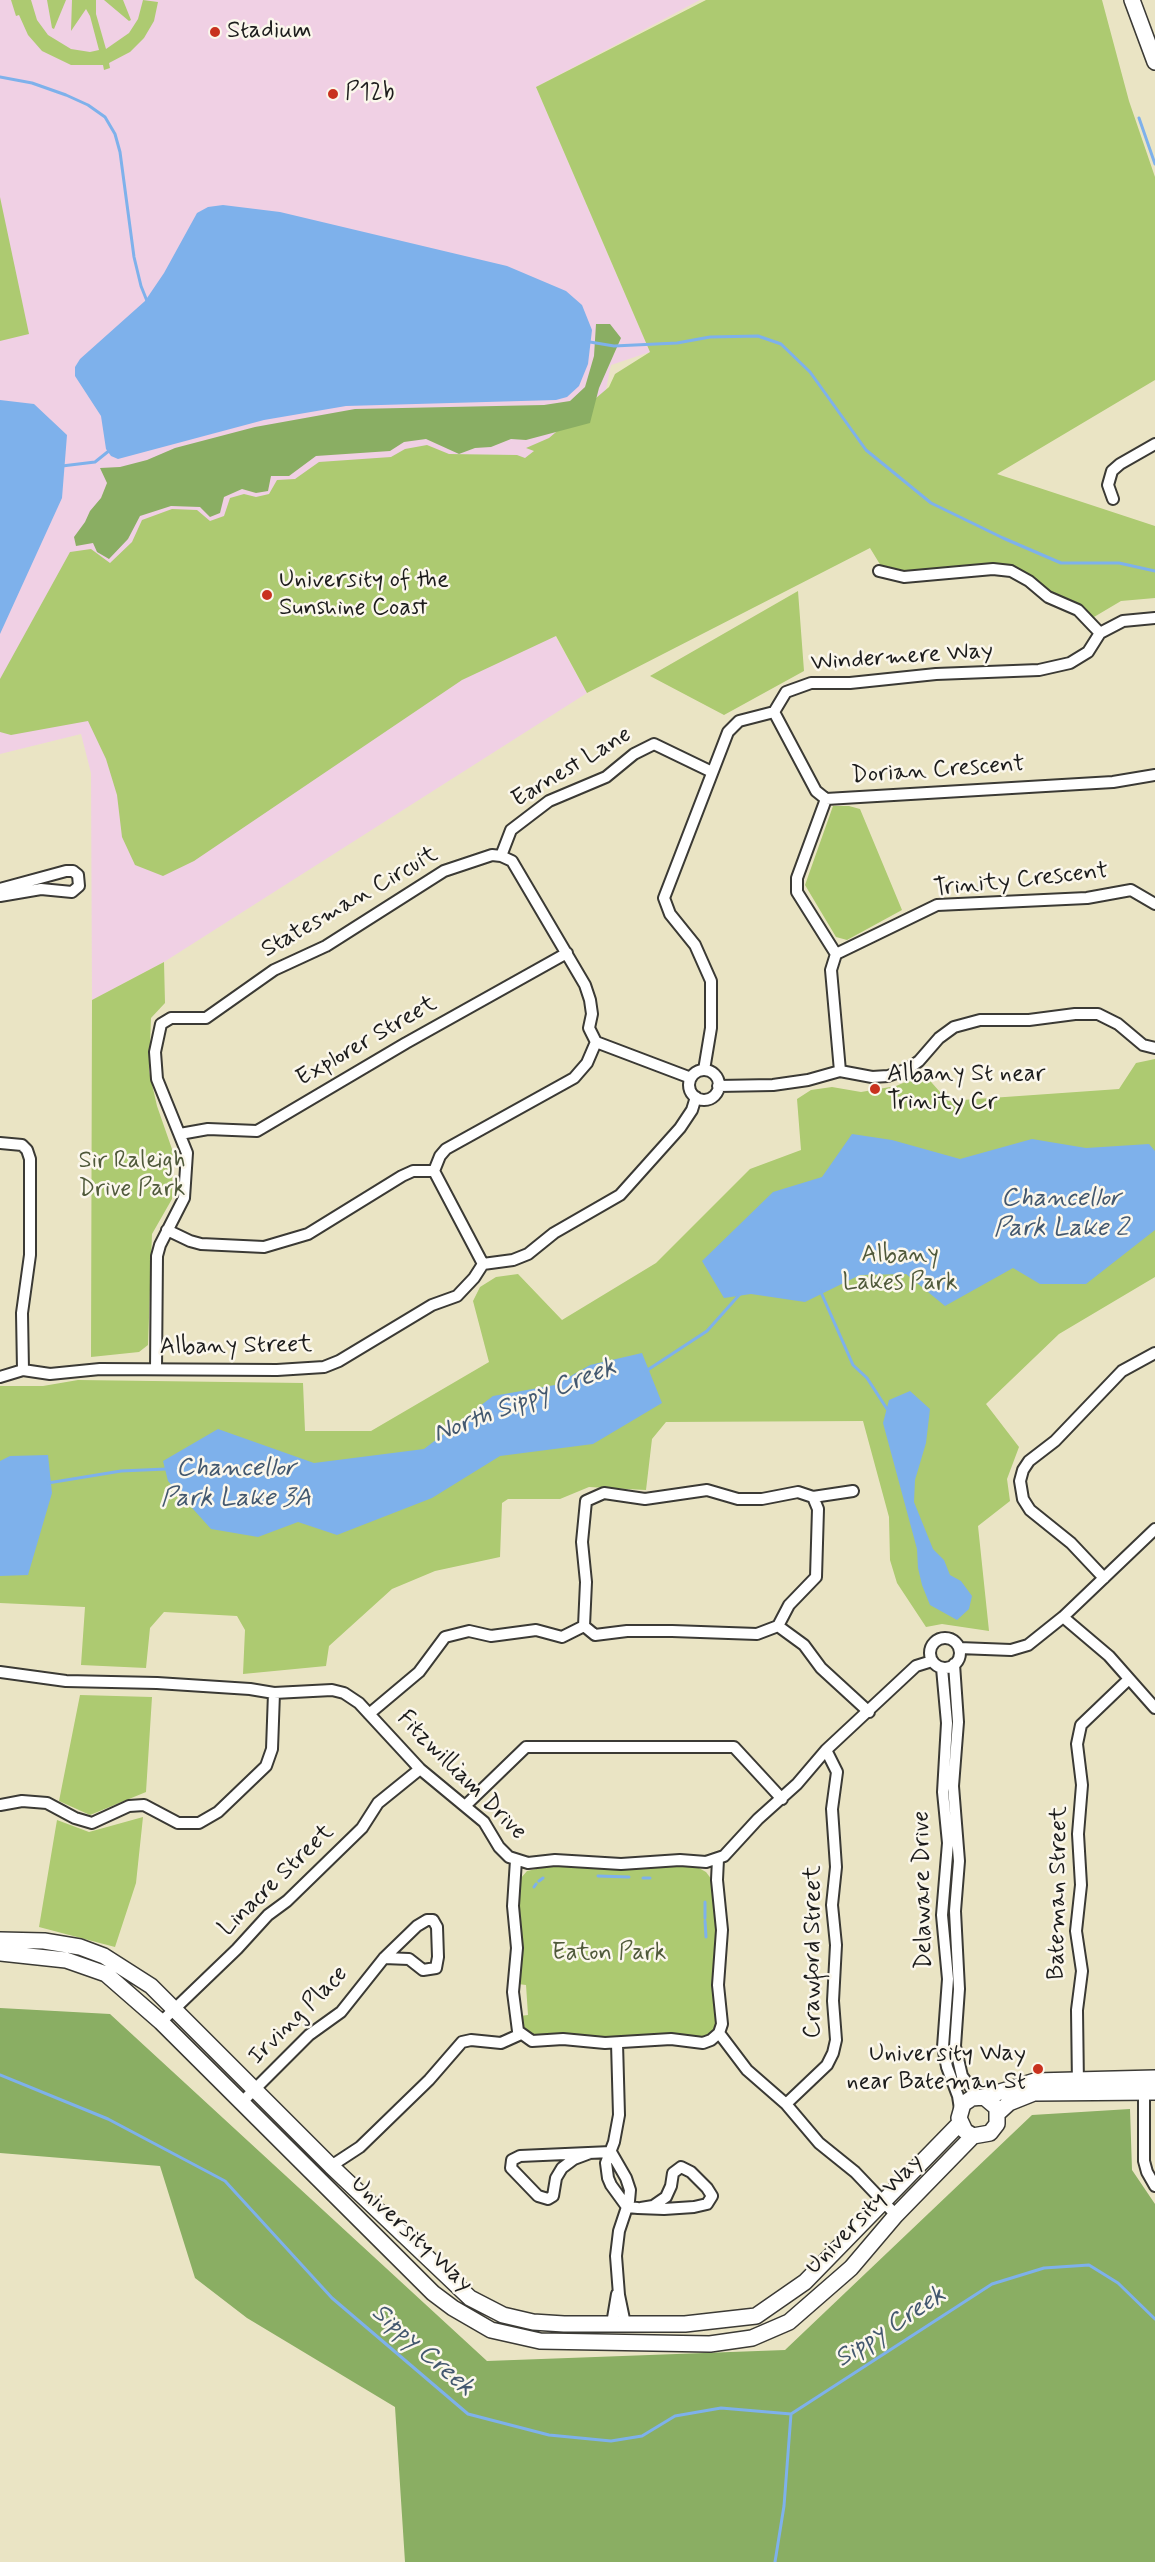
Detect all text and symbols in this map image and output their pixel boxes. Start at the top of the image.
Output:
place label: Stadium [227,18,312,46]
marker: Stadium [208,25,222,39]
place label: P12b [345,80,395,108]
marker: P12b [326,87,340,101]
place label: University of the Sunshine Coast [279,567,449,623]
marker: University of the Sunshine Coast [260,588,274,602]
street label: Windermere Way [810,637,994,679]
street label: Earnest Lane [507,721,637,815]
street label: Dorian Crescent [850,751,1026,791]
street label: Statesman Circuit [257,841,443,965]
street label: Trinity Crescent [932,858,1110,904]
street label: Explorer Street [292,990,442,1094]
place label: Albany St near Trinity Cr [887,1061,1045,1117]
marker: Albany St near Trinity Cr [868,1082,882,1096]
park label: Sir Raleigh Drive Park [79,1148,185,1204]
water label: Chancellor Park Lake 2 [994,1184,1128,1246]
park label: Albany Lakes Park [842,1242,958,1298]
street label: Albany Street [159,1331,313,1363]
water label: North Sippy Creek [429,1353,621,1451]
water label: Chancellor Park Lake 3A [161,1454,311,1516]
street label: Fitzwilliam Drive [390,1705,532,1847]
street label: Bateman Street [1043,1806,1075,1980]
street label: Delaware Drive [908,1810,940,1970]
street label: Linacre Street [213,1819,341,1943]
street label: Crawford Street [800,1866,828,2038]
park label: Eaton Park [552,1940,666,1968]
street label: Irving Place [243,1960,355,2072]
place label: University Way near Bateman St [846,2041,1026,2097]
marker: University Way near Bateman St [1031,2062,1045,2076]
street label: University Way [800,2149,930,2281]
street label: University Way [344,2171,478,2299]
water label: Sippy Creek [830,2281,952,2375]
water label: Sippy Creek [364,2298,480,2404]

